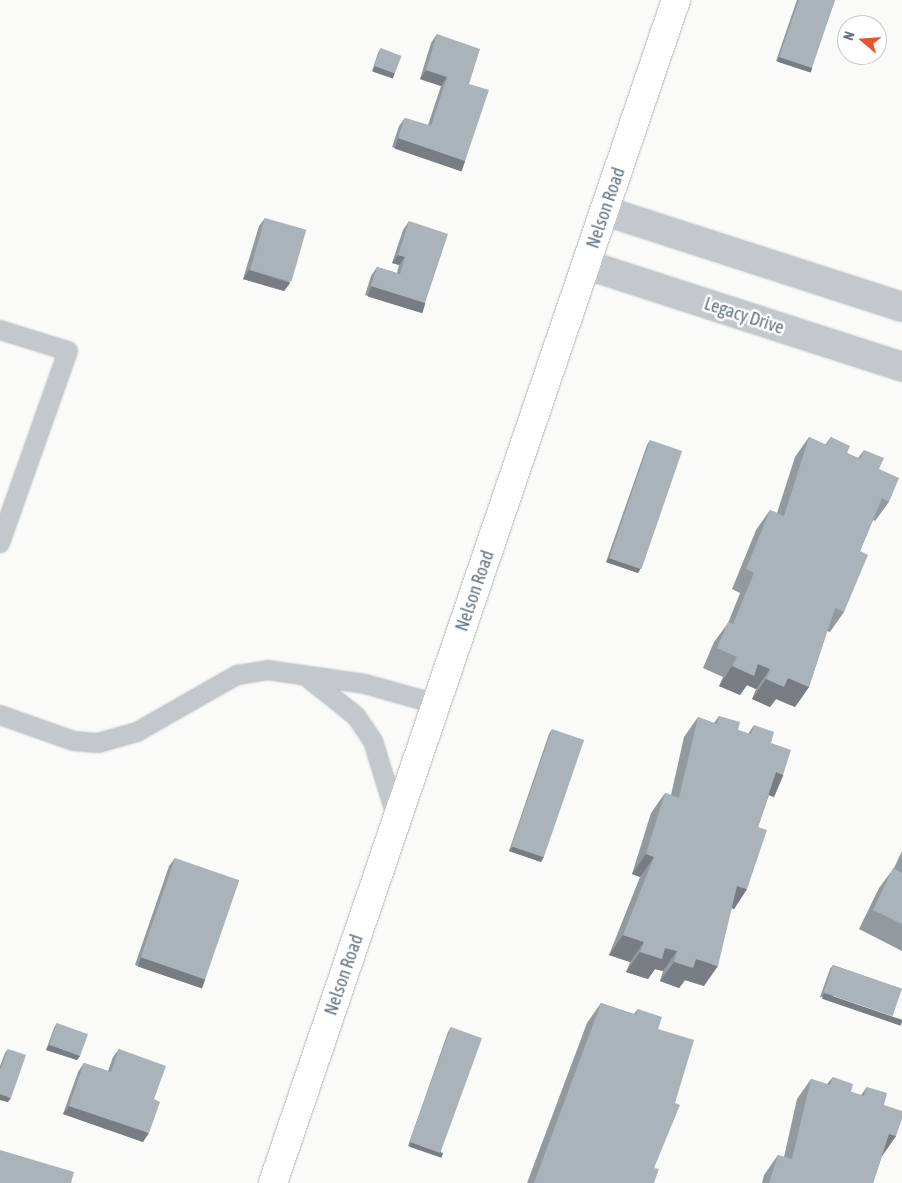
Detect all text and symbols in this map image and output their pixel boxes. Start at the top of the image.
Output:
north arrow [837,15,887,65]
text: N [840,29,858,42]
street label: Nelson Road [582,165,630,251]
street label: Legacy Drive [701,293,787,339]
street label: Nelson Road [451,548,499,634]
street label: Nelson Road [320,932,368,1018]

